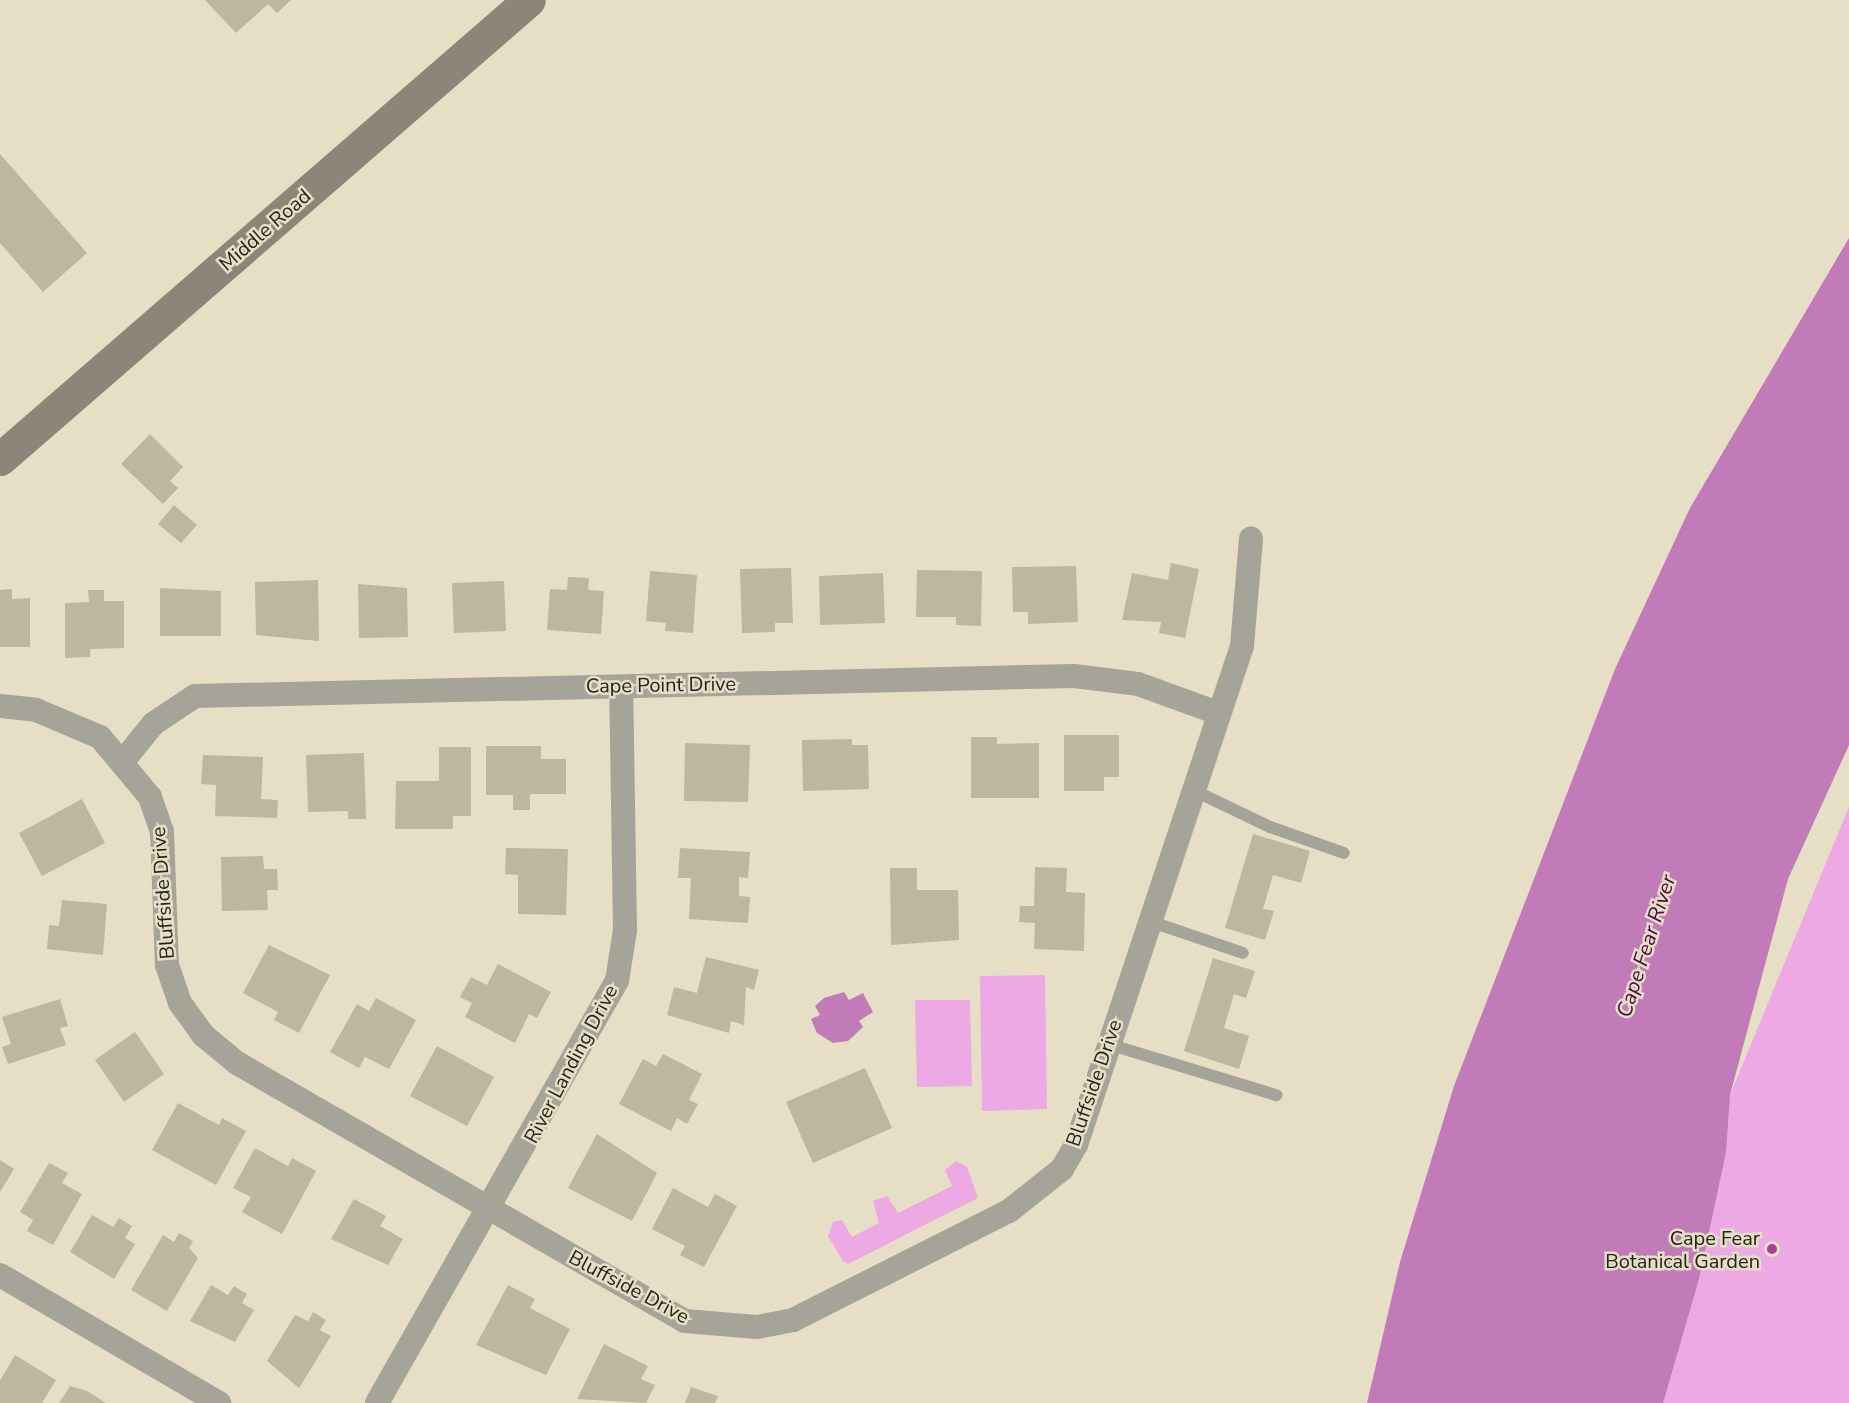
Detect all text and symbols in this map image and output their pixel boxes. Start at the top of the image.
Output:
street label: Middle Road [214,184,316,276]
street label: Cape Point Drive [586,672,736,698]
street label: Bluffside Drive [146,826,180,960]
water label: Cape Fear River [1611,872,1681,1020]
street label: River Landing Drive [519,981,623,1147]
street label: Bluffside Drive [1061,1016,1127,1150]
place label: Cape Fear Botanical Garden [1605,1226,1760,1273]
marker: Cape Fear Botanical Garden [1765,1242,1779,1256]
street label: Bluffside Drive [565,1245,693,1329]

